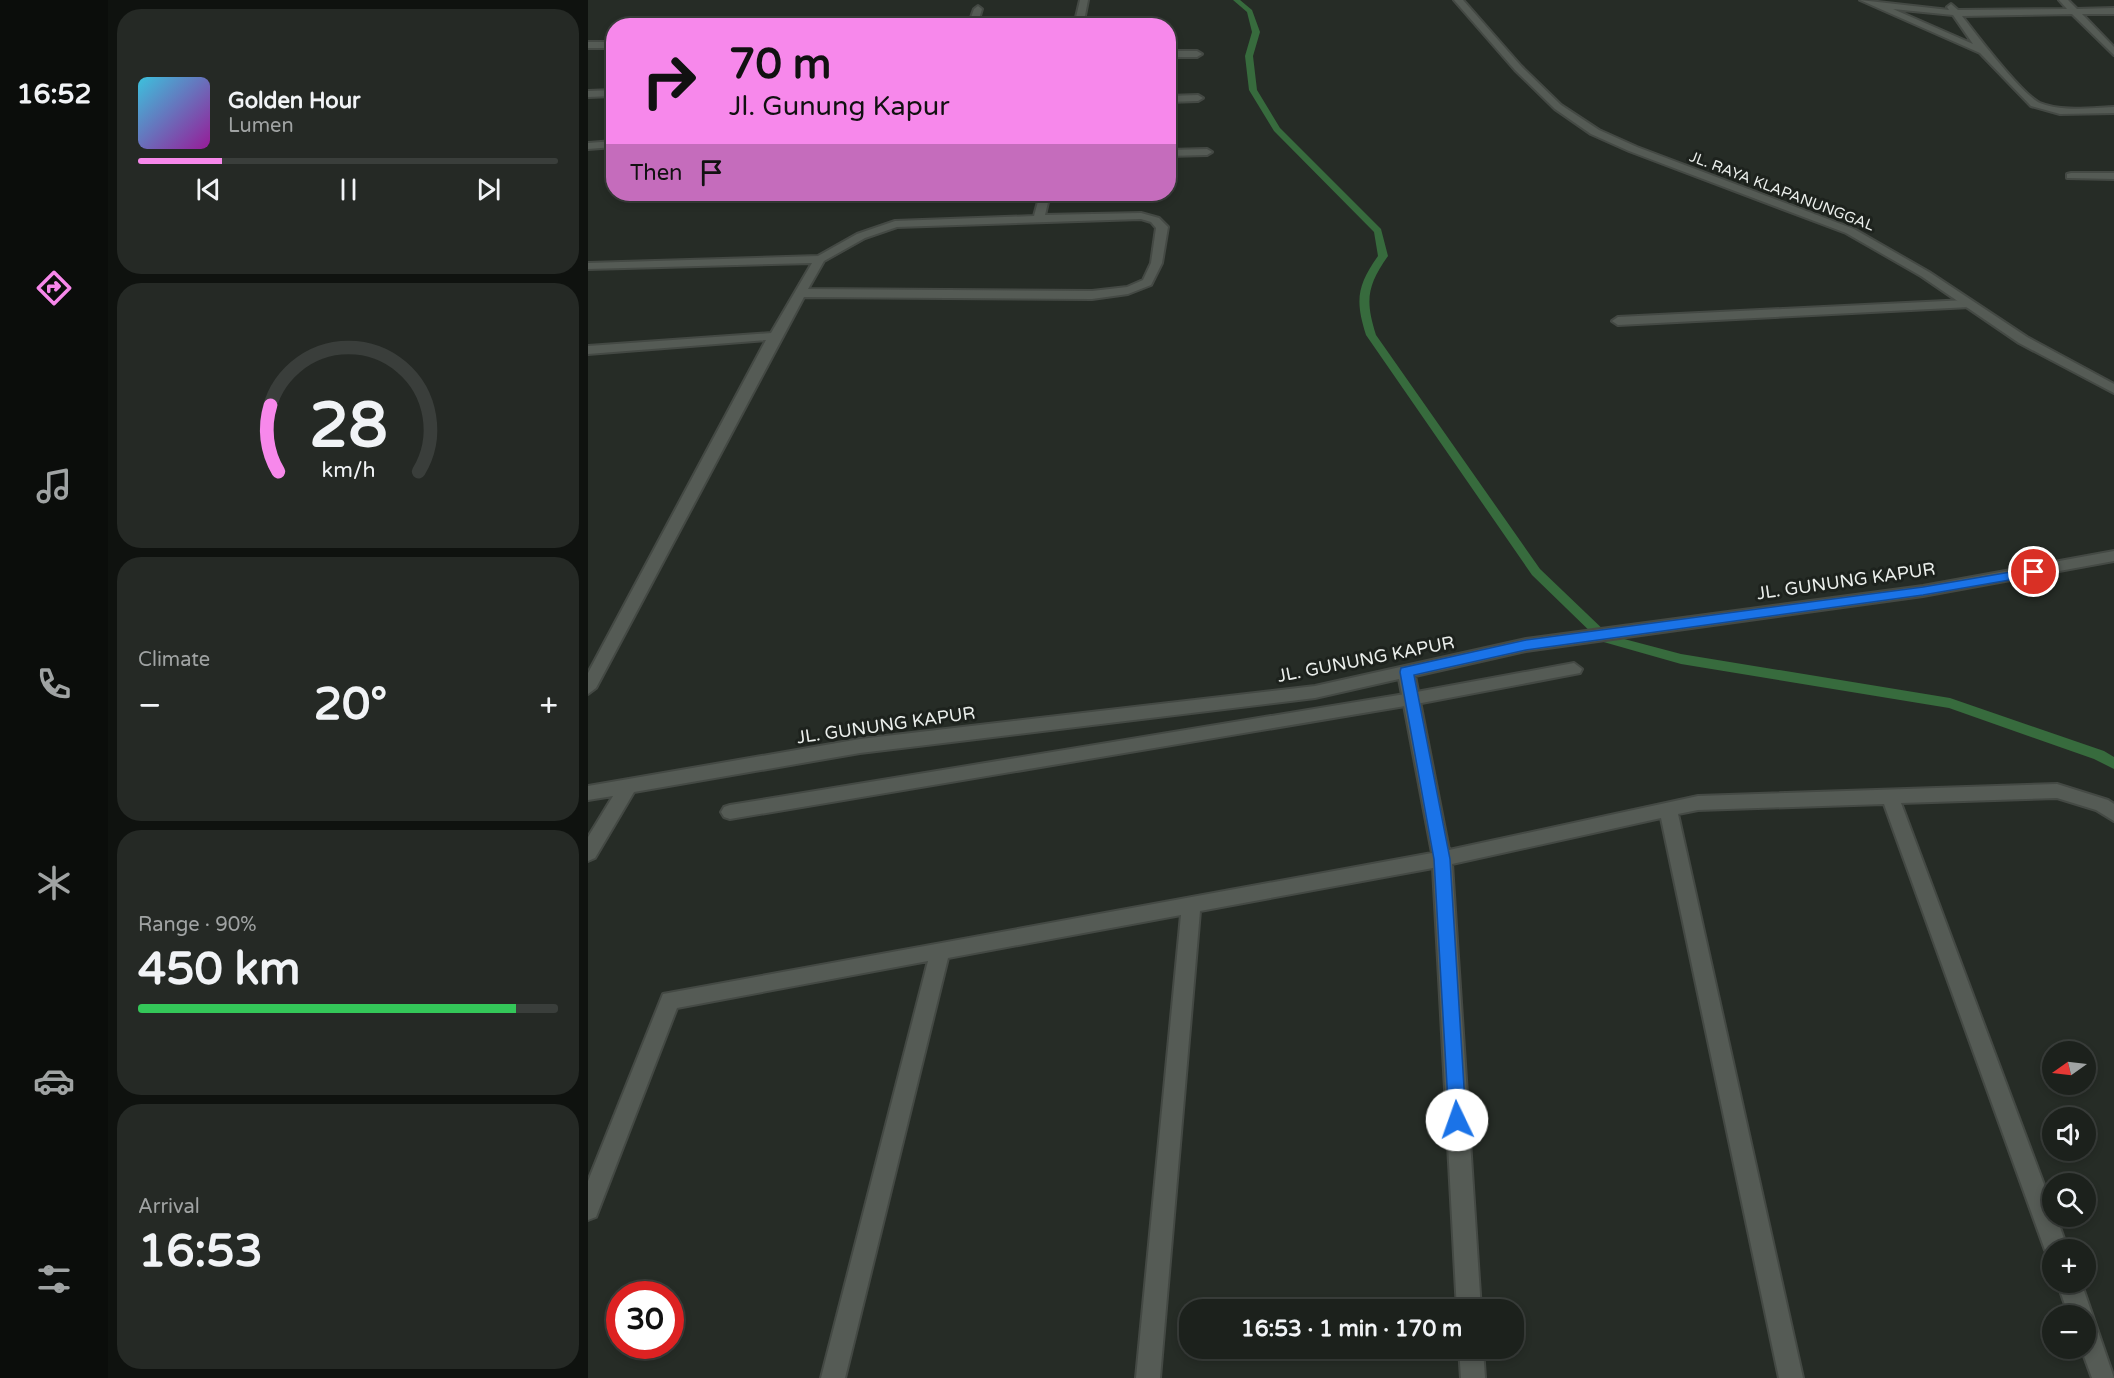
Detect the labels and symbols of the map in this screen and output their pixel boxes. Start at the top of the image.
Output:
street label: JL. RAYA KLAPANUNGGAL [1687,147,1877,235]
pin [2008,546,2059,597]
street label: JL. GUNUNG KAPUR [1755,558,1937,604]
street label: JL. GUNUNG KAPUR [1276,631,1456,687]
street label: JL. GUNUNG KAPUR [795,702,977,748]
north arrow [2042,1041,2096,1095]
position arrow [1425,1088,1489,1152]
speed limit sign: 30 [606,1281,684,1359]

